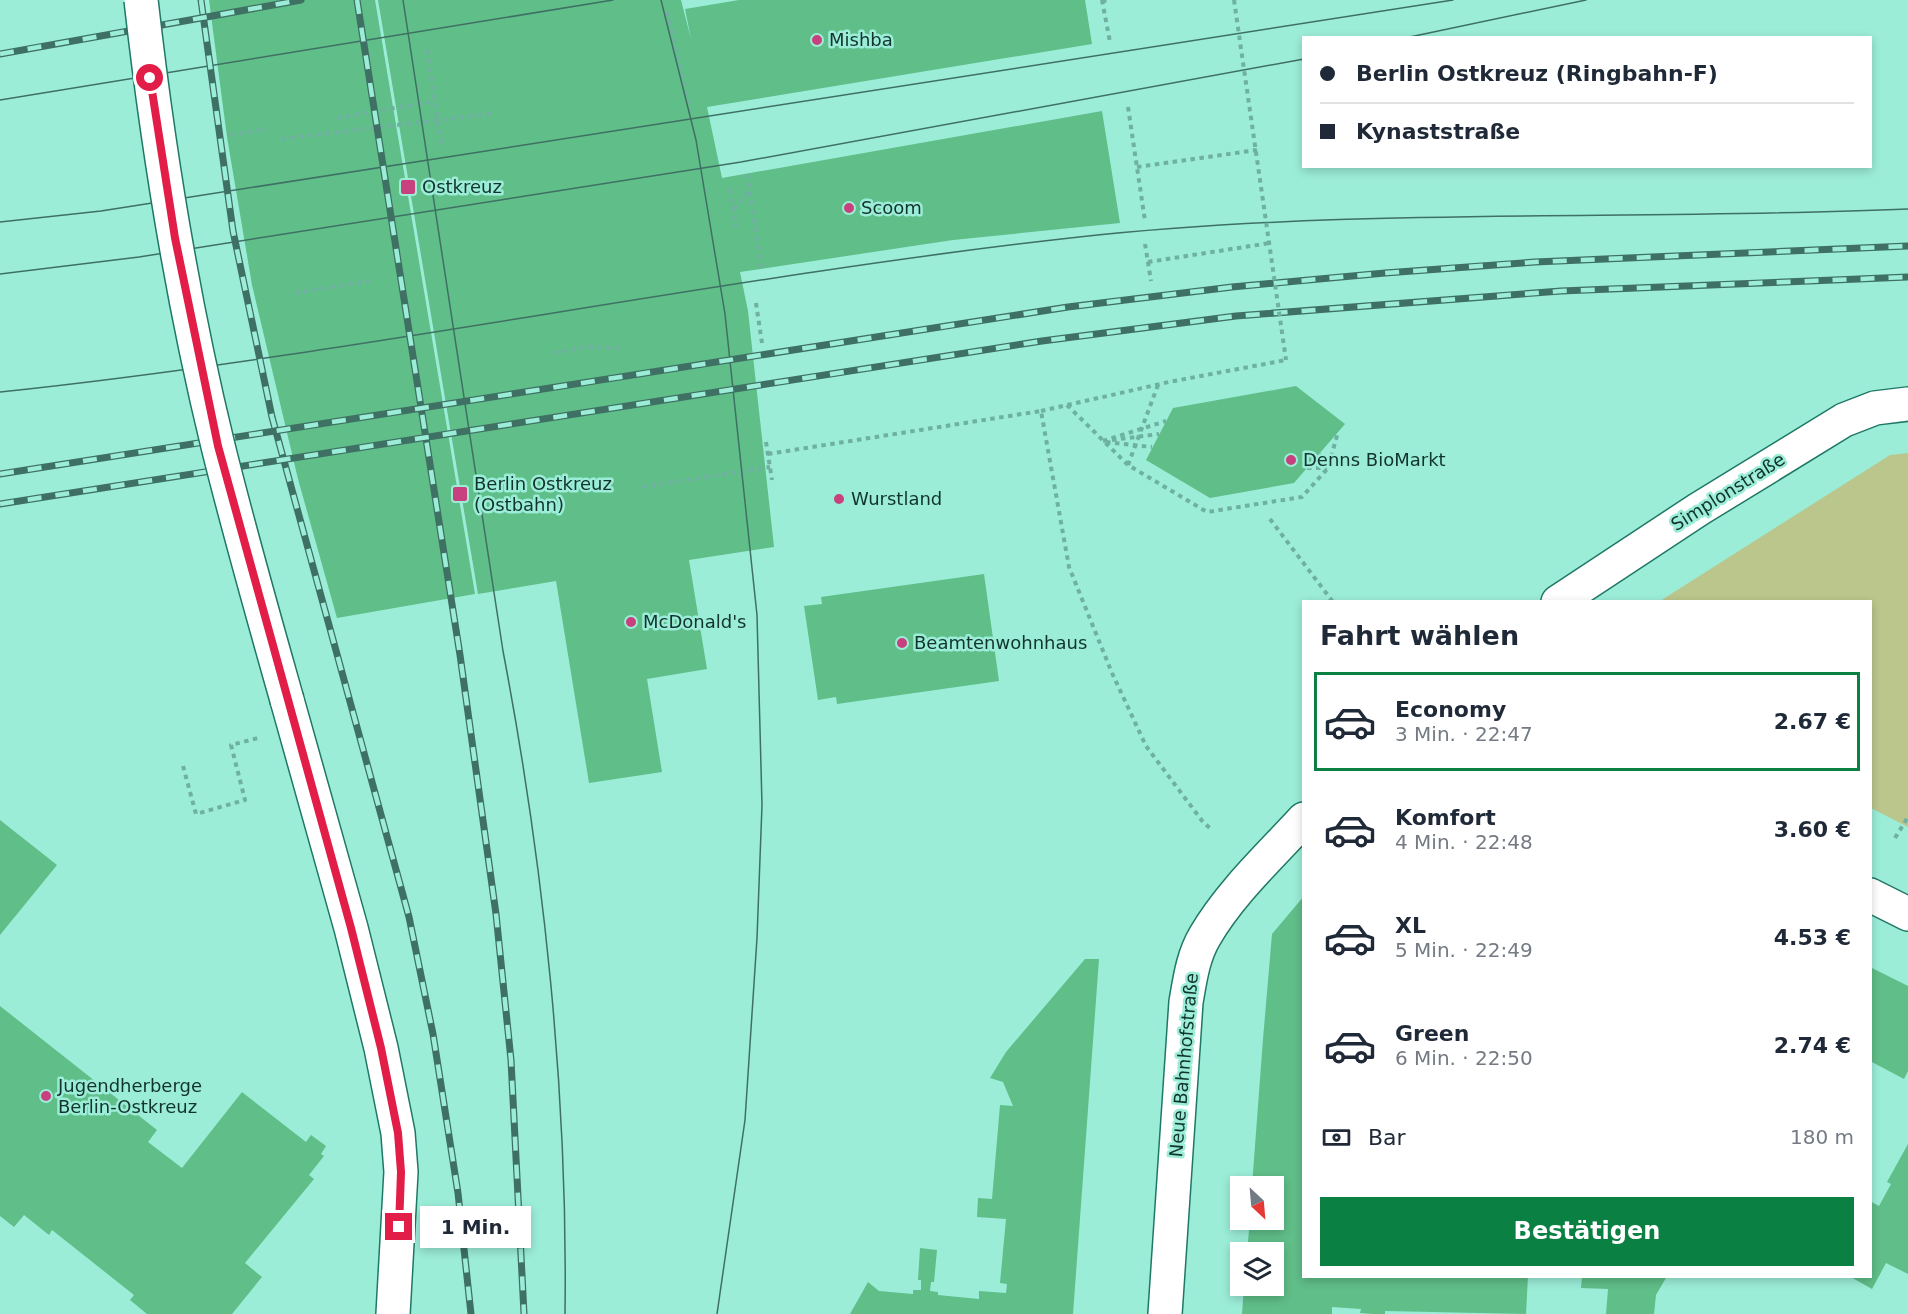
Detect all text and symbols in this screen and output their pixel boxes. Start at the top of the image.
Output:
place label: Mishba [829,29,893,50]
marker: Mishba [810,33,824,47]
text: Berlin Ostkreuz (Ringbahn-F) [1356,61,1718,86]
route start [136,64,163,91]
text: Kynaststraße [1356,119,1520,144]
place label: Ostkreuz [422,176,502,197]
marker: Ostkreuz [399,178,417,196]
place label: Scoom [861,197,922,218]
marker: Scoom [842,201,856,215]
street label: Simplonstraße [1667,448,1788,535]
place label: Denns BioMarkt [1303,449,1446,470]
marker: Denns BioMarkt [1284,453,1298,467]
place label: Berlin Ostkreuz (Ostbahn) [474,473,612,515]
marker: Berlin Ostkreuz (Ostbahn) [451,485,469,503]
place label: Wurstland [851,488,942,509]
marker: Wurstland [832,492,846,506]
place label: McDonald's [643,611,747,632]
marker: McDonald's [624,615,638,629]
text: Fahrt wählen [1320,620,1519,651]
place label: Beamtenwohnhaus [914,632,1087,653]
marker: Beamtenwohnhaus [895,636,909,650]
icon: car [1323,695,1377,749]
text: Economy [1395,697,1506,722]
text: 2.67 € [1774,709,1851,734]
text: 3 Min. · 22:47 [1395,722,1533,746]
icon: car [1323,803,1377,857]
text: Komfort [1395,805,1496,830]
text: 3.60 € [1774,817,1851,842]
text: 4 Min. · 22:48 [1395,830,1533,854]
icon: car [1323,911,1377,965]
text: XL [1395,913,1426,938]
text: 4.53 € [1774,925,1851,950]
text: 5 Min. · 22:49 [1395,938,1533,962]
street label: Neue Bahnhofstraße [1165,972,1202,1158]
icon: car [1323,1019,1377,1073]
text: Green [1395,1021,1469,1046]
text: 2.74 € [1774,1033,1851,1058]
text: 6 Min. · 22:50 [1395,1046,1533,1070]
place label: Jugendherberge Berlin-Ostkreuz [57,1075,202,1117]
marker: Jugendherberge Berlin-Ostkreuz [39,1089,53,1103]
icon: cash [1320,1121,1353,1154]
text: Bar [1368,1125,1406,1150]
text: 180 m [1790,1125,1854,1149]
north arrow [1230,1176,1284,1230]
map controls [1230,1176,1284,1296]
button: Bestätigen [1320,1197,1854,1266]
callout: 1 Min. [420,1206,531,1248]
route end [385,1213,412,1240]
text: 1 Min. [441,1215,510,1239]
button: layers [1230,1242,1284,1296]

